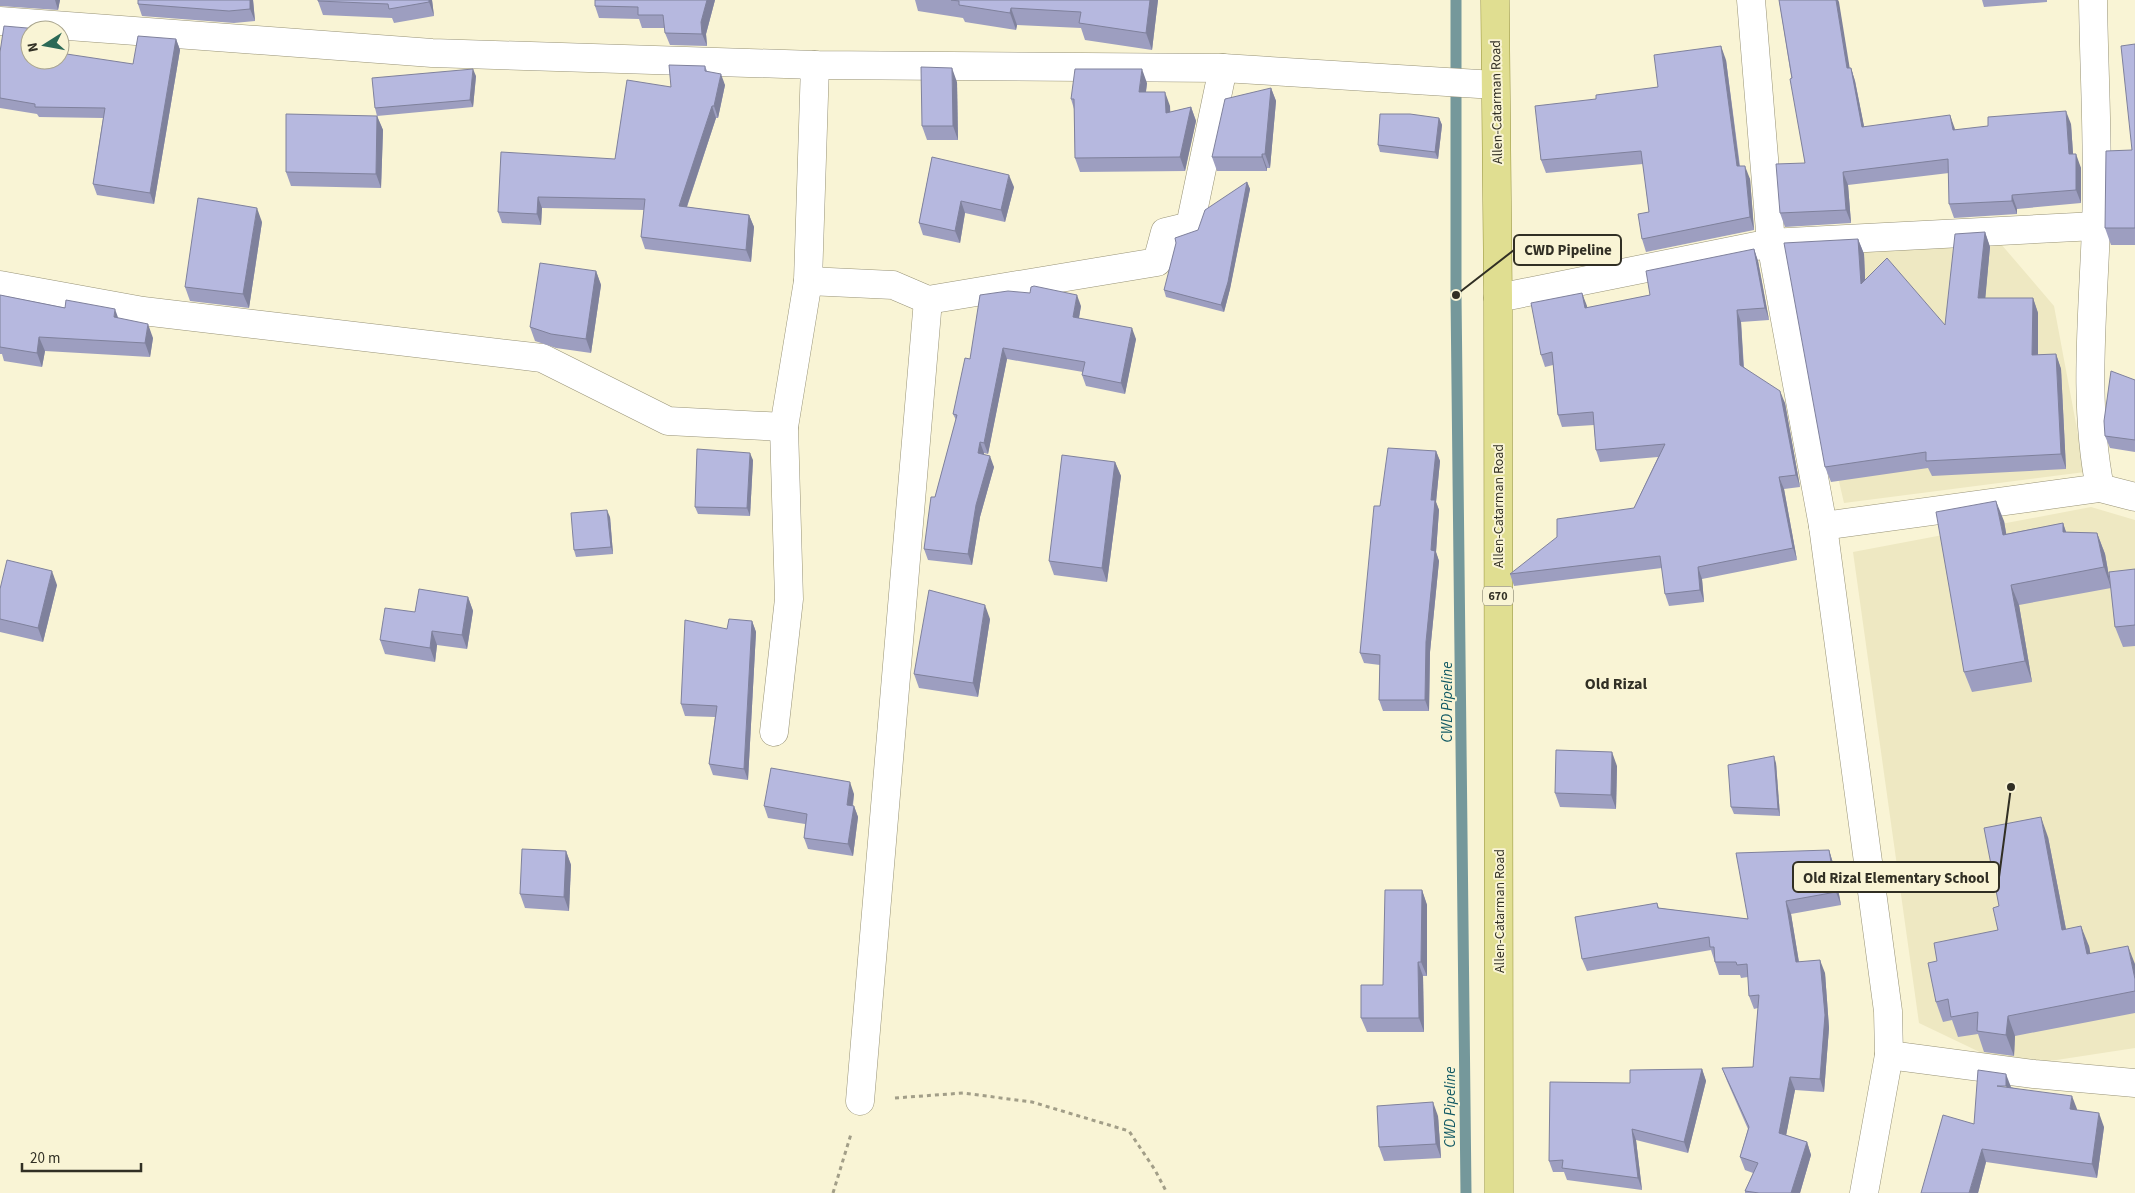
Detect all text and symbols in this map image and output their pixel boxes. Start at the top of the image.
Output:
north arrow [20,20,70,70]
street label: Allen-Catarman Road [1486,40,1508,164]
text: N [23,41,44,54]
callout: CWD Pipeline [1514,235,1621,265]
text: CWD Pipeline [1524,240,1612,261]
street label: Allen-Catarman Road [1489,444,1509,568]
road number: 670 [1483,586,1513,606]
water label: CWD Pipeline [1437,662,1458,742]
district label: Old Rizal [1585,673,1648,695]
street label: Allen-Catarman Road [1490,849,1510,973]
callout: Old Rizal Elementary School [1793,862,1999,892]
text: Old Rizal Elementary School [1803,868,1990,889]
water label: CWD Pipeline [1440,1067,1461,1147]
scale bar [22,1140,141,1172]
text: 20 m [30,1148,60,1169]

